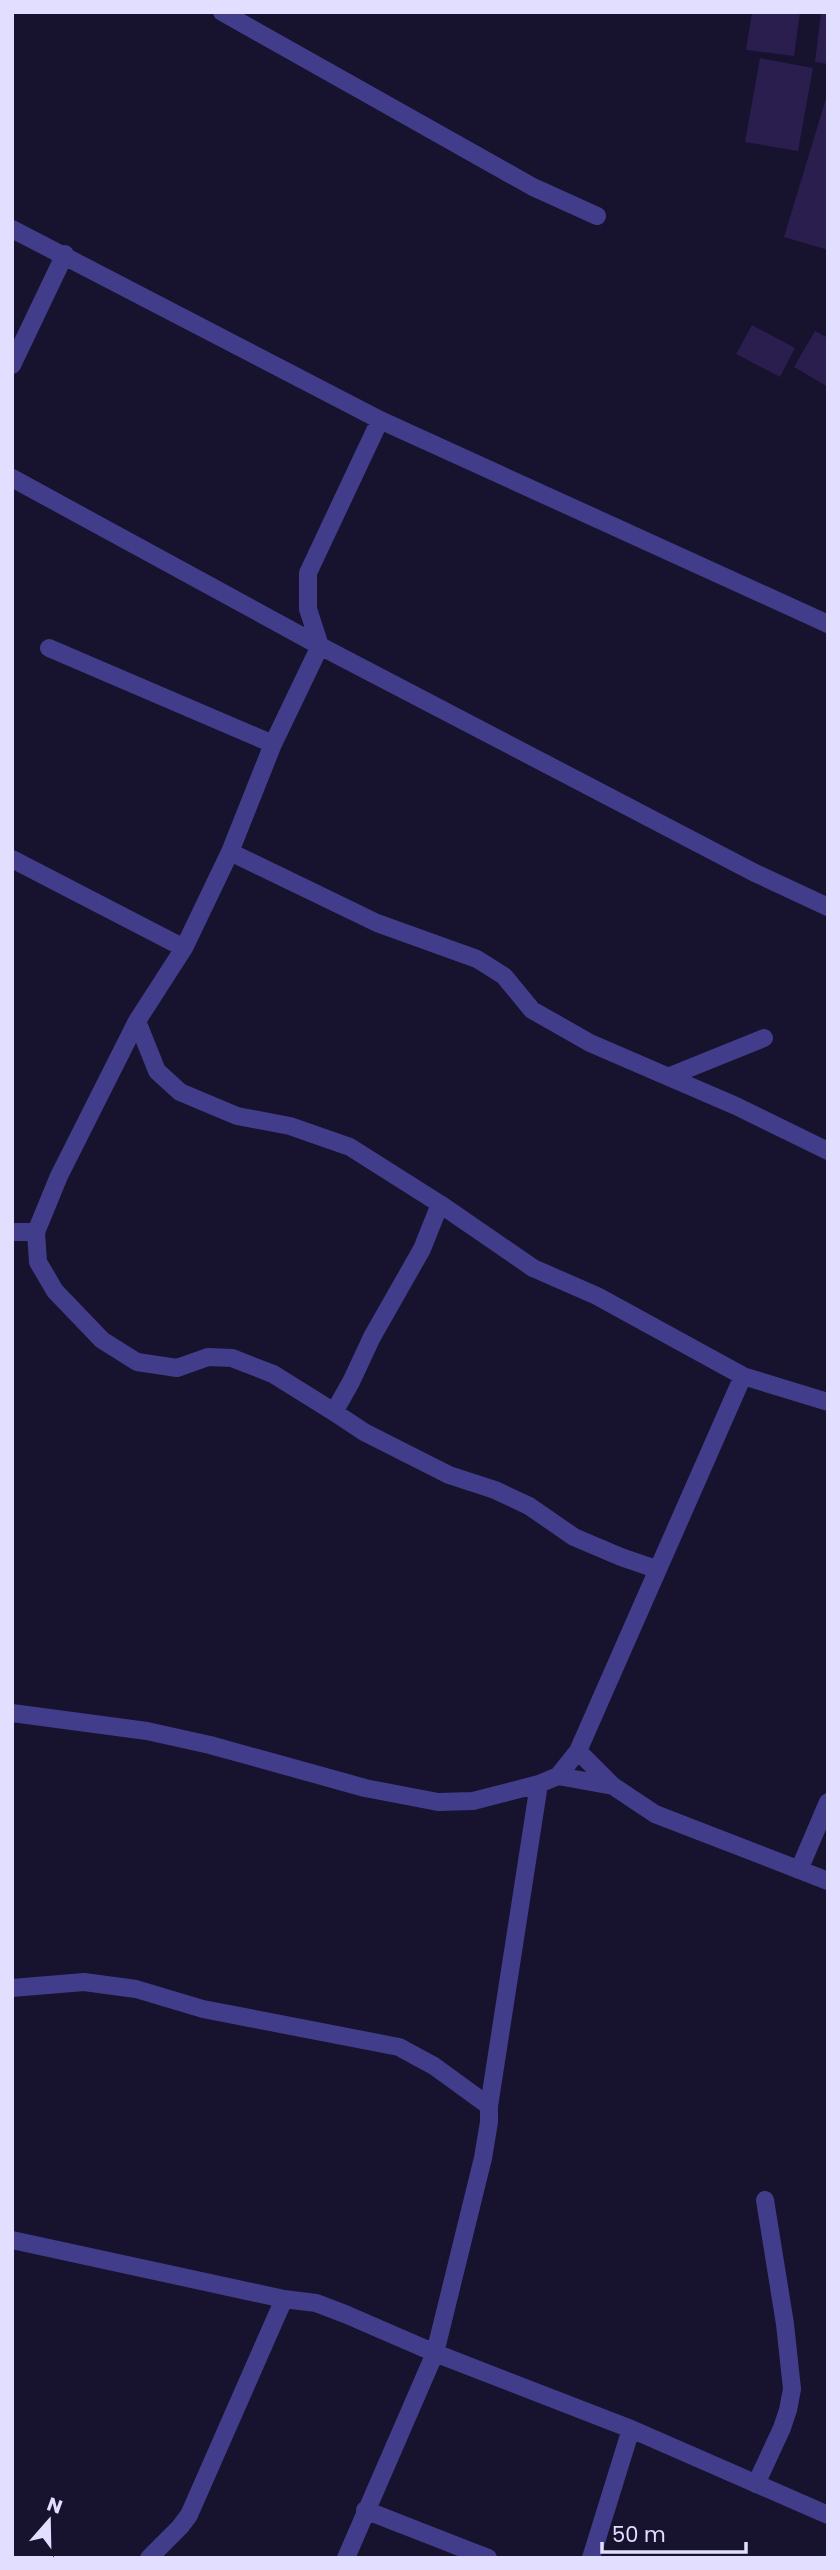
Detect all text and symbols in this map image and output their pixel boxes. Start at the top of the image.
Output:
north arrow [14,2486,84,2556]
text: N [43,2490,66,2521]
scale bar [602,2510,746,2554]
text: 50 m [612,2520,666,2549]

